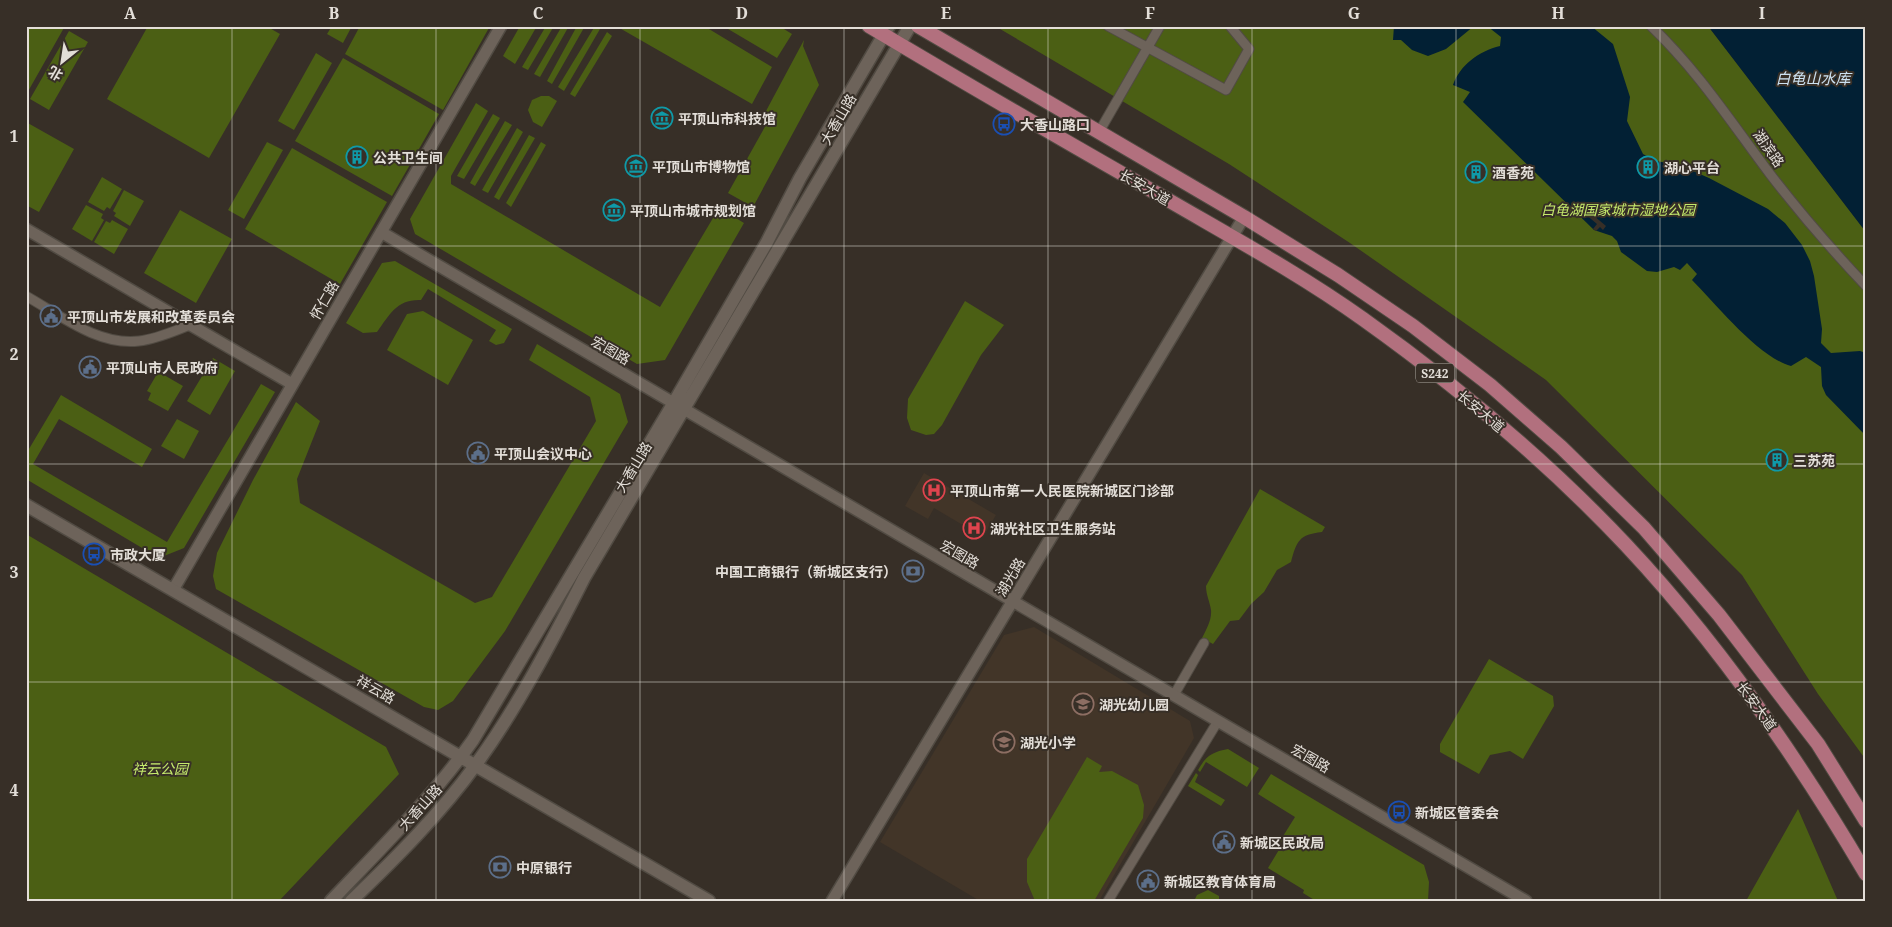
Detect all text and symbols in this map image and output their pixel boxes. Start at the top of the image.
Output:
text: A [124,2,137,24]
text: B [329,2,340,24]
text: C [533,2,544,24]
text: D [736,2,748,24]
text: E [941,2,951,24]
text: F [1145,2,1155,24]
text: G [1348,2,1360,24]
text: H [1551,2,1565,24]
text: I [1759,2,1765,24]
north arrow [38,38,88,88]
text: 北 [44,62,66,85]
water label: 白龟山水库 [1775,68,1853,88]
street label: 大香山路 [816,90,860,148]
museum icon: 平顶山市科技馆 [650,106,674,130]
place label: 平顶山市科技馆 [678,109,776,128]
bus stop icon: 大香山路口 [992,112,1016,136]
place label: 大香山路口 [1020,115,1090,134]
text: 1 [9,125,19,147]
street label: 湖滨路 [1749,125,1789,171]
building icon: 公共卫生间 [345,145,369,169]
place label: 公共卫生间 [373,148,443,167]
museum icon: 平顶山市博物馆 [624,154,648,178]
building icon: 湖心平台 [1636,155,1660,179]
place label: 平顶山市博物馆 [652,157,750,176]
place label: 湖心平台 [1664,158,1720,177]
building icon: 酒香苑 [1464,160,1488,184]
place label: 酒香苑 [1492,163,1534,182]
street label: 长安大道 [1116,165,1174,209]
museum icon: 平顶山市城市规划馆 [602,198,626,222]
park label: 白龟湖国家城市湿地公园 [1541,200,1697,219]
place label: 平顶山市城市规划馆 [630,201,756,220]
street label: 怀仁路 [305,277,343,323]
public building icon: 平顶山市发展和改革委员会 [39,304,63,328]
place label: 平顶山市发展和改革委员会 [67,307,235,326]
street label: 宏图路 [588,331,634,369]
text: 2 [9,343,19,365]
public building icon: 平顶山市人民政府 [78,355,102,379]
place label: 平顶山市人民政府 [106,358,218,377]
road number: S242 [1416,363,1454,382]
street label: 长安大道 [1453,386,1509,436]
street label: 大香山路 [610,438,656,496]
public building icon: 平顶山会议中心 [466,441,490,465]
place label: 平顶山会议中心 [494,444,592,463]
building icon: 三苏苑 [1765,448,1789,472]
place label: 三苏苑 [1793,451,1835,470]
hospital icon: 平顶山市第一人民医院新城区门诊部 [922,478,946,502]
place label: 平顶山市第一人民医院新城区门诊部 [950,481,1174,500]
hospital icon: 湖光社区卫生服务站 [962,516,986,540]
place label: 湖光社区卫生服务站 [990,519,1116,538]
street label: 宏图路 [937,535,983,573]
bus stop icon: 市政大厦 [82,542,106,566]
place label: 市政大厦 [110,545,166,564]
street label: 湖光路 [991,554,1029,600]
bank icon: 中国工商银行（新城区支行） [901,559,925,583]
text: 3 [9,561,19,583]
place label: 中国工商银行（新城区支行） [715,562,897,581]
street label: 祥云路 [353,670,399,708]
street label: 长安大道 [1733,678,1781,734]
school or university icon: 湖光幼儿园 [1071,692,1095,716]
place label: 湖光幼儿园 [1099,695,1169,714]
school or university icon: 湖光小学 [992,730,1016,754]
place label: 湖光小学 [1020,733,1076,752]
street label: 宏图路 [1288,739,1334,777]
park label: 祥云公园 [132,759,190,778]
text: 4 [9,779,19,801]
street label: 大香山路 [394,780,446,834]
bus stop icon: 新城区管委会 [1387,800,1411,824]
place label: 新城区管委会 [1415,803,1499,822]
public building icon: 新城区民政局 [1212,830,1236,854]
place label: 新城区民政局 [1240,833,1324,852]
bank icon: 中原银行 [488,855,512,879]
place label: 中原银行 [516,858,572,877]
public building icon: 新城区教育体育局 [1136,869,1160,893]
place label: 新城区教育体育局 [1164,872,1276,891]

